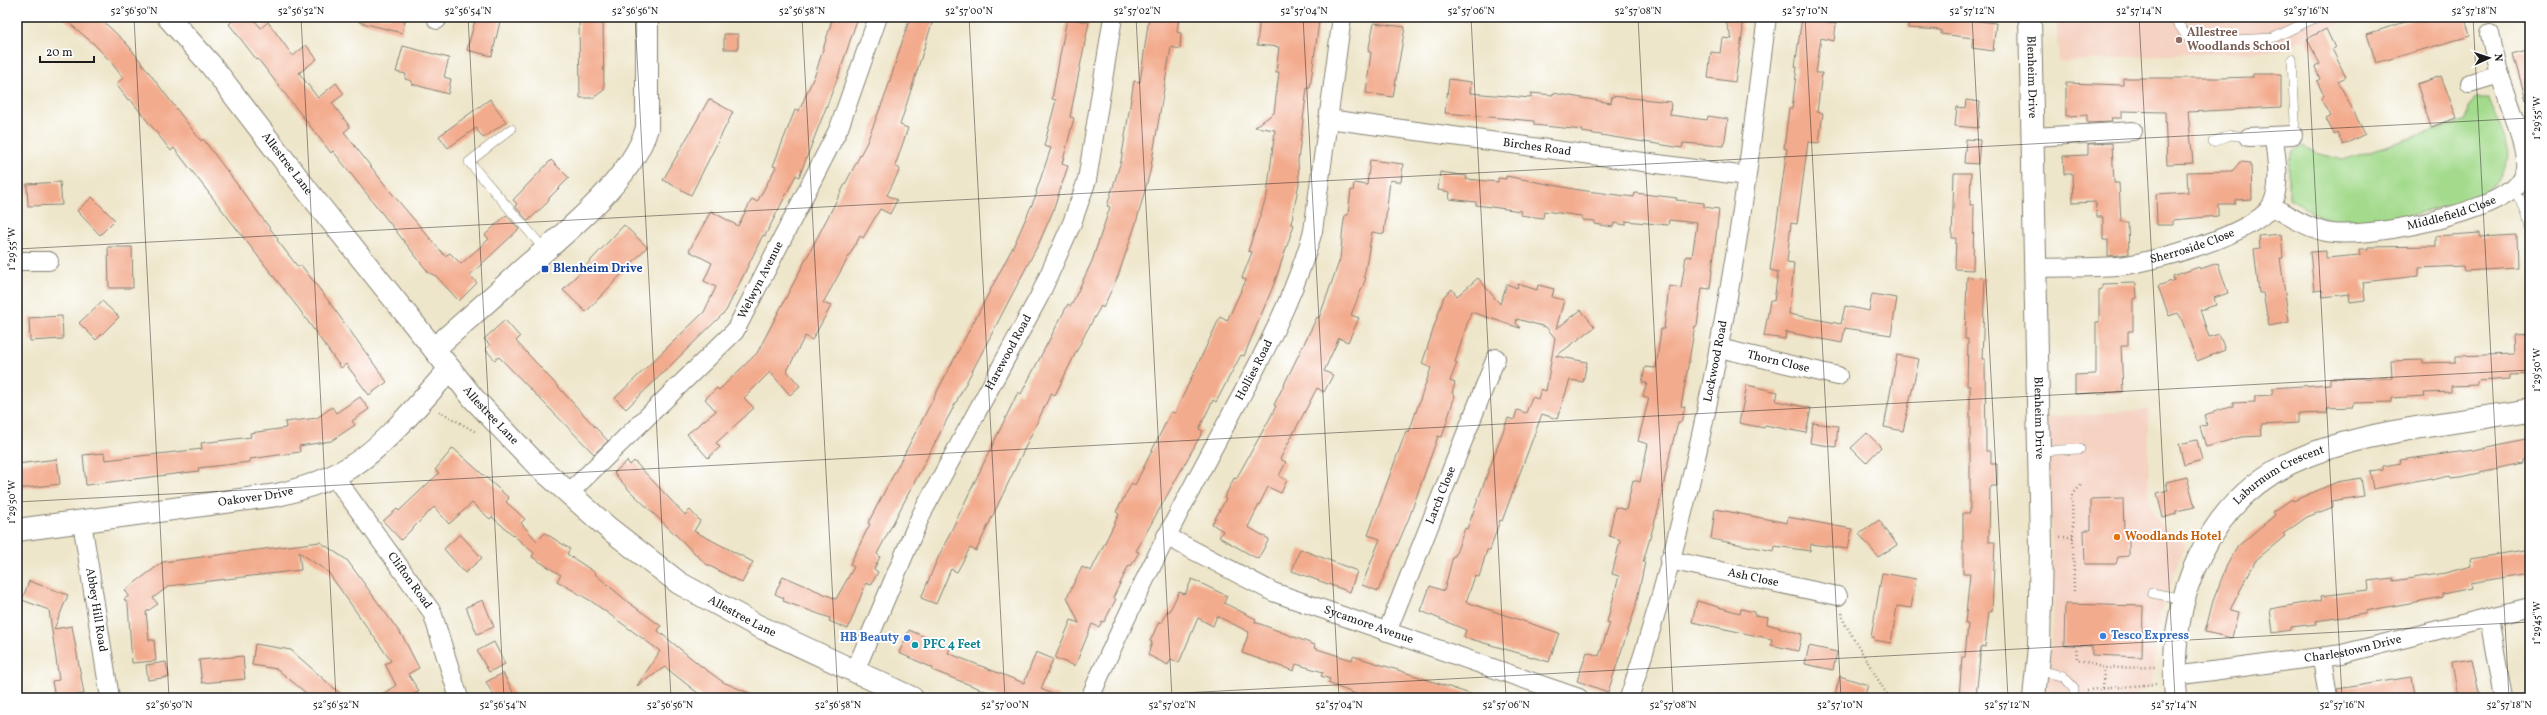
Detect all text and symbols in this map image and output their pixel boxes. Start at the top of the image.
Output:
text: 52°56'50"N [111,4,158,18]
text: 52°56'52"N [278,4,325,18]
text: 52°56'54"N [445,4,492,18]
text: 52°56'56"N [612,4,659,18]
text: 52°56'58"N [779,4,826,18]
text: 52°57'00"N [945,4,994,18]
text: 52°57'02"N [1113,4,1161,18]
text: 52°57'04"N [1280,4,1328,18]
text: 52°57'06"N [1447,4,1495,18]
text: 52°57'08"N [1614,4,1662,18]
text: 52°57'10"N [1782,4,1829,18]
text: 52°57'12"N [1949,4,1995,18]
text: 52°57'14"N [2116,4,2162,18]
text: 52°57'16"N [2283,4,2329,18]
text: 52°57'18"N [2451,4,2497,18]
place label: Allestree Woodlands School [2187,25,2290,55]
street label: Blenheim Drive [2022,35,2040,119]
marker: Allestree Woodlands School [2174,35,2184,45]
scale bar [40,38,94,64]
north arrow [2469,38,2509,78]
text: 20 m [46,45,73,61]
text: N [2490,53,2505,62]
text: 1°29'55"W [2530,96,2544,140]
street label: Allestree Lane [258,129,316,199]
street label: Birches Road [1502,135,1572,160]
street label: Middlefield Close [2406,192,2499,234]
street label: Sherroside Close [2148,225,2238,268]
text: 1°29'55"W [5,227,19,271]
street label: Welwyn Avenue [735,238,788,322]
place label: Blenheim Drive [553,261,643,277]
marker: Blenheim Drive [540,264,550,274]
street label: Harewood Road [982,312,1036,393]
street label: Lockwood Road [1700,319,1732,404]
street label: Hollies Road [1232,337,1277,403]
street label: Thorn Close [1746,347,1811,377]
text: 1°29'50"W [2530,348,2544,392]
street label: Blenheim Drive [2029,376,2047,460]
street label: Allestree Lane [459,383,522,449]
street label: Laburnum Crescent [2230,442,2326,509]
street label: Larch Close [1423,464,1460,527]
text: 1°29'50"W [5,480,19,524]
street label: Oakover Drive [217,483,296,511]
place label: Woodlands Hotel [2125,529,2222,545]
marker: Woodlands Hotel [2112,532,2122,542]
street label: Clifton Road [384,549,435,612]
street label: Ash Close [1726,565,1780,591]
street label: Abbey Hill Road [81,567,111,653]
street label: Allestree Lane [705,592,779,641]
text: 1°29'45"W [2530,601,2544,645]
street label: Sycamore Avenue [1322,602,1416,648]
place label: Tesco Express [2111,628,2190,644]
place label: HB Beauty [840,630,899,646]
marker: Tesco Express [2098,631,2108,641]
street label: Charlestown Drive [2303,631,2403,667]
marker: HB Beauty [902,633,912,643]
place label: PFC 4 Feet [923,637,981,653]
marker: PFC 4 Feet [910,640,920,650]
text: 52°56'50"N [146,698,193,712]
text: 52°56'52"N [313,698,360,712]
text: 52°56'54"N [480,698,527,712]
text: 52°56'56"N [647,698,694,712]
text: 52°56'58"N [815,698,862,712]
text: 52°57'00"N [981,698,1030,712]
text: 52°57'02"N [1148,698,1196,712]
text: 52°57'04"N [1315,698,1363,712]
text: 52°57'06"N [1482,698,1530,712]
text: 52°57'08"N [1649,698,1697,712]
text: 52°57'10"N [1817,698,1864,712]
text: 52°57'12"N [1984,698,2030,712]
text: 52°57'14"N [2151,698,2197,712]
text: 52°57'16"N [2319,698,2365,712]
text: 52°57'18"N [2486,698,2532,712]

